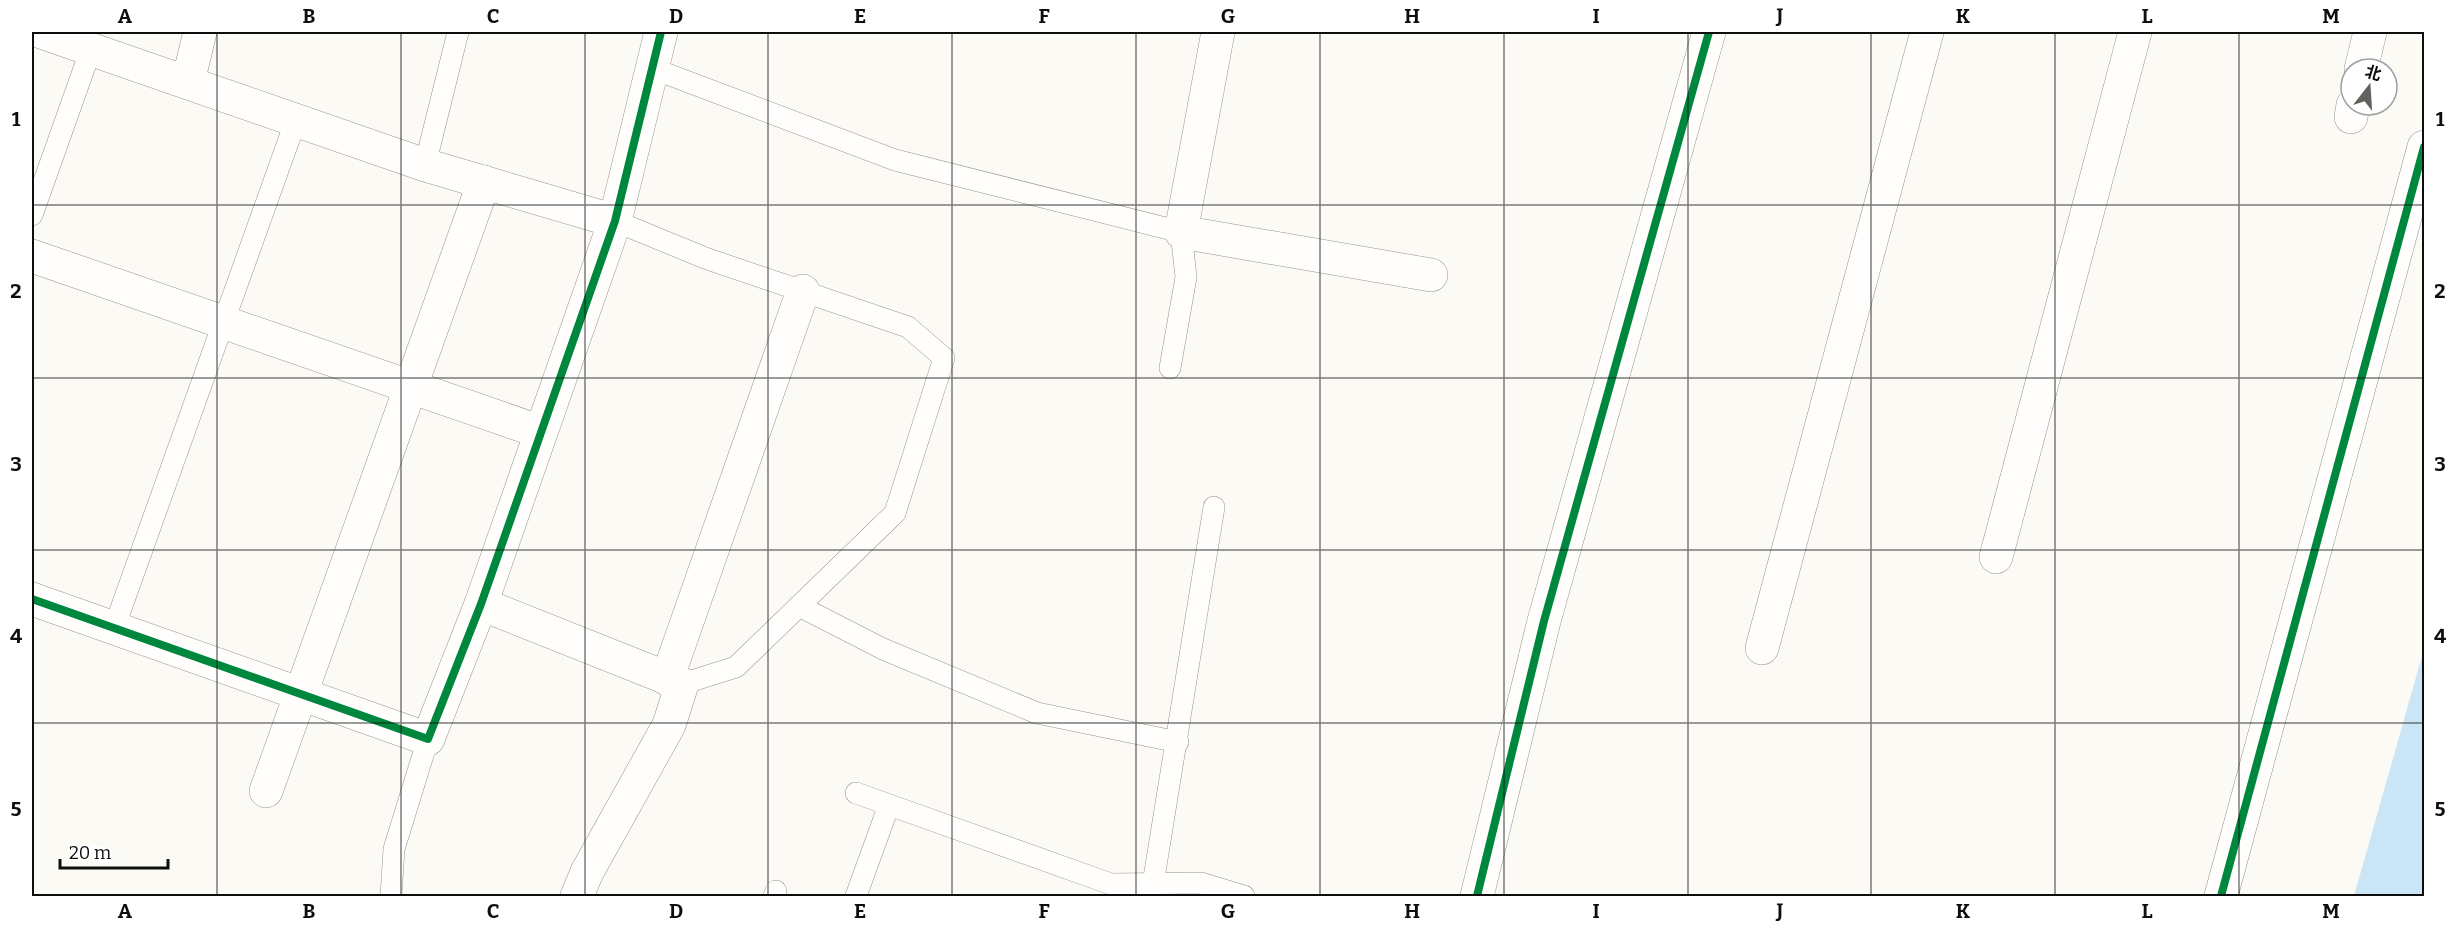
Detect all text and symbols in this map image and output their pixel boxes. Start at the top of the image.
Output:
text: A [118,4,133,28]
text: B [303,4,316,28]
text: C [487,4,499,28]
text: D [669,4,683,28]
text: E [854,4,866,28]
text: F [1038,4,1050,28]
text: G [1221,4,1235,28]
text: H [1404,4,1420,28]
text: I [1592,4,1600,28]
text: J [1776,4,1784,28]
text: K [1956,4,1971,28]
text: L [2141,4,2153,28]
text: M [2322,4,2340,28]
north arrow [2339,57,2399,117]
text: 北 [2363,62,2384,85]
text: 1 [12,107,21,131]
text: 1 [2436,107,2445,131]
text: 2 [10,279,22,303]
text: 2 [2434,279,2446,303]
text: 3 [10,452,22,476]
text: 3 [2434,452,2446,476]
text: 4 [10,624,22,648]
text: 4 [2434,624,2446,648]
text: 5 [11,797,22,821]
text: 5 [2435,797,2446,821]
scale bar [60,832,168,870]
text: 20 m [69,842,111,864]
text: A [118,899,133,923]
text: B [303,899,316,923]
text: C [487,899,499,923]
text: D [669,899,683,923]
text: E [854,899,866,923]
text: F [1038,899,1050,923]
text: G [1221,899,1235,923]
text: H [1404,899,1420,923]
text: I [1592,899,1600,923]
text: J [1776,899,1784,923]
text: K [1956,899,1971,923]
text: L [2141,899,2153,923]
text: M [2322,899,2340,923]

